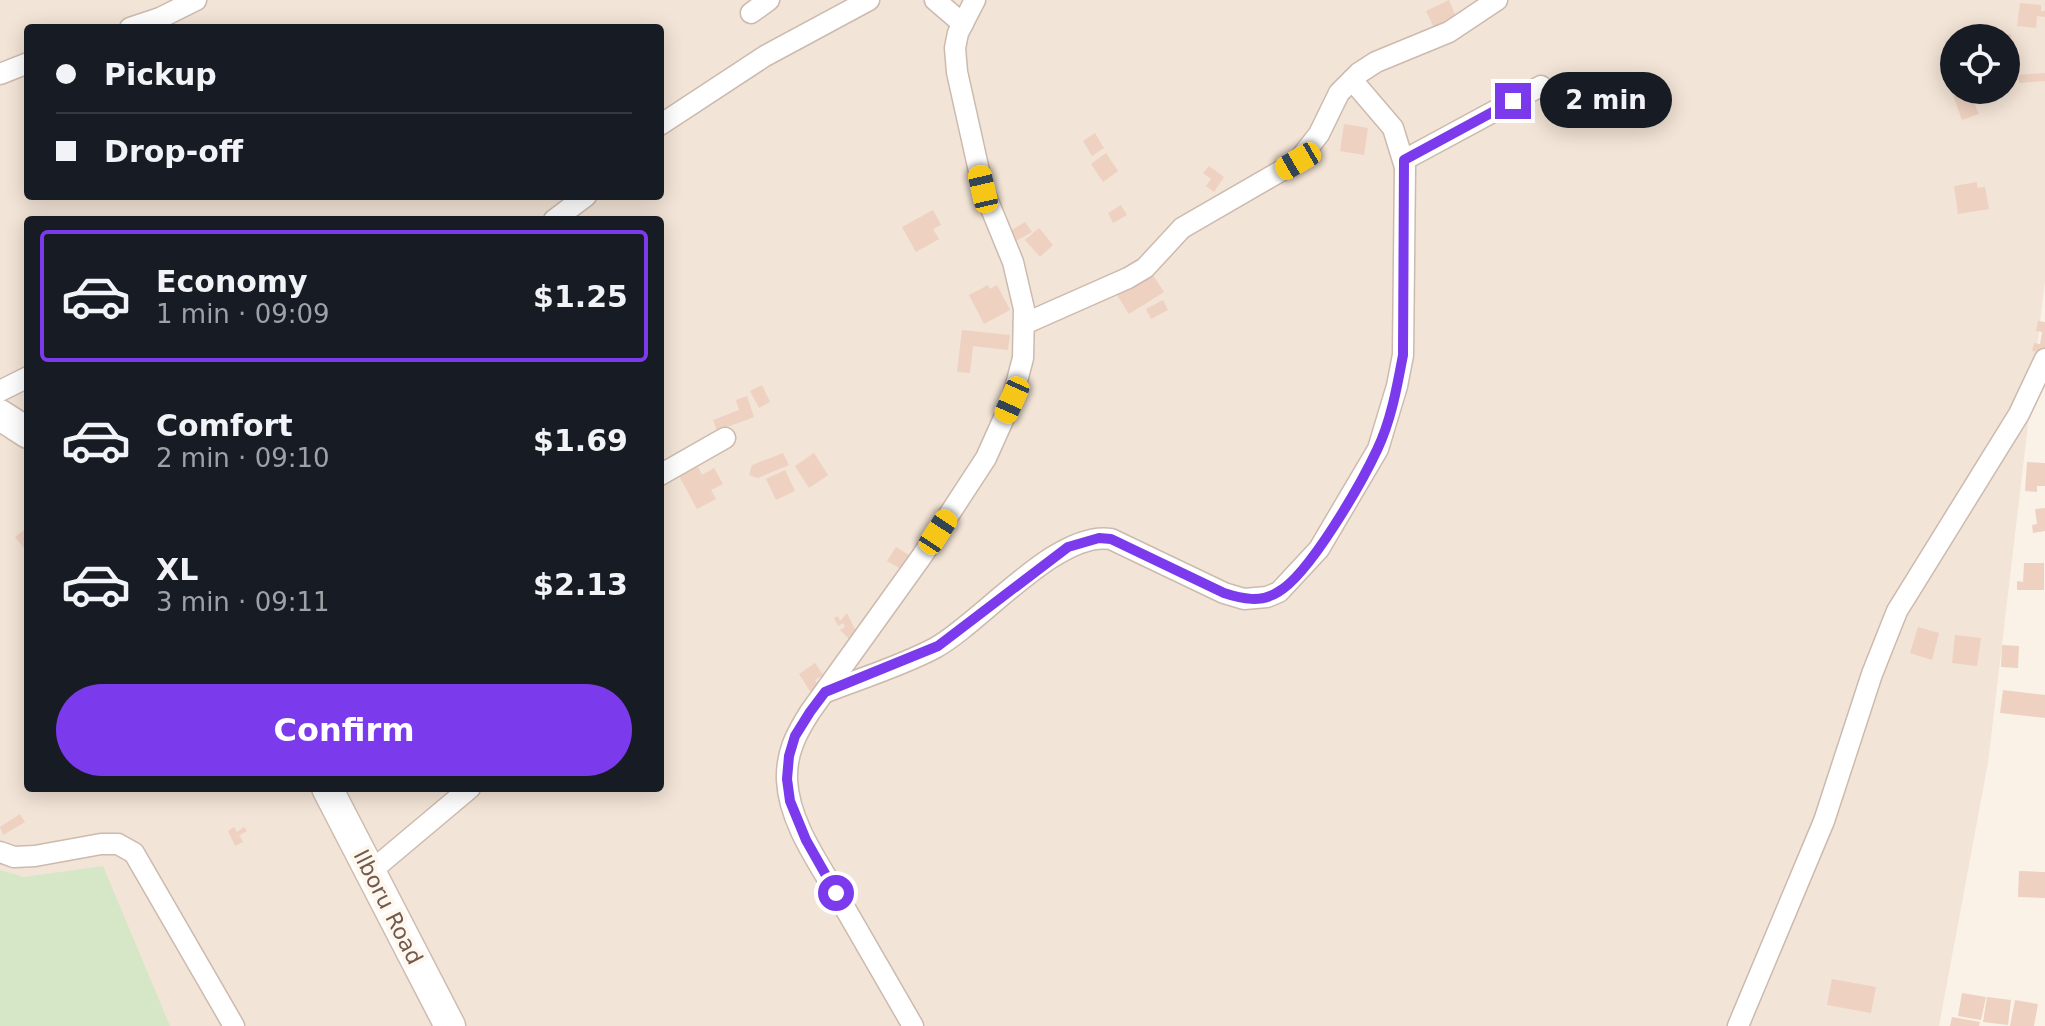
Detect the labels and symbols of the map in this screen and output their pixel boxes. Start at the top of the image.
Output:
callout: 2 min [1541,73,1673,129]
route end [1495,83,1531,119]
car [1271,139,1325,183]
car [966,163,1000,215]
car [991,373,1033,427]
car [915,505,961,559]
street label: Ilboru Road [348,846,428,968]
route start [818,875,854,911]

